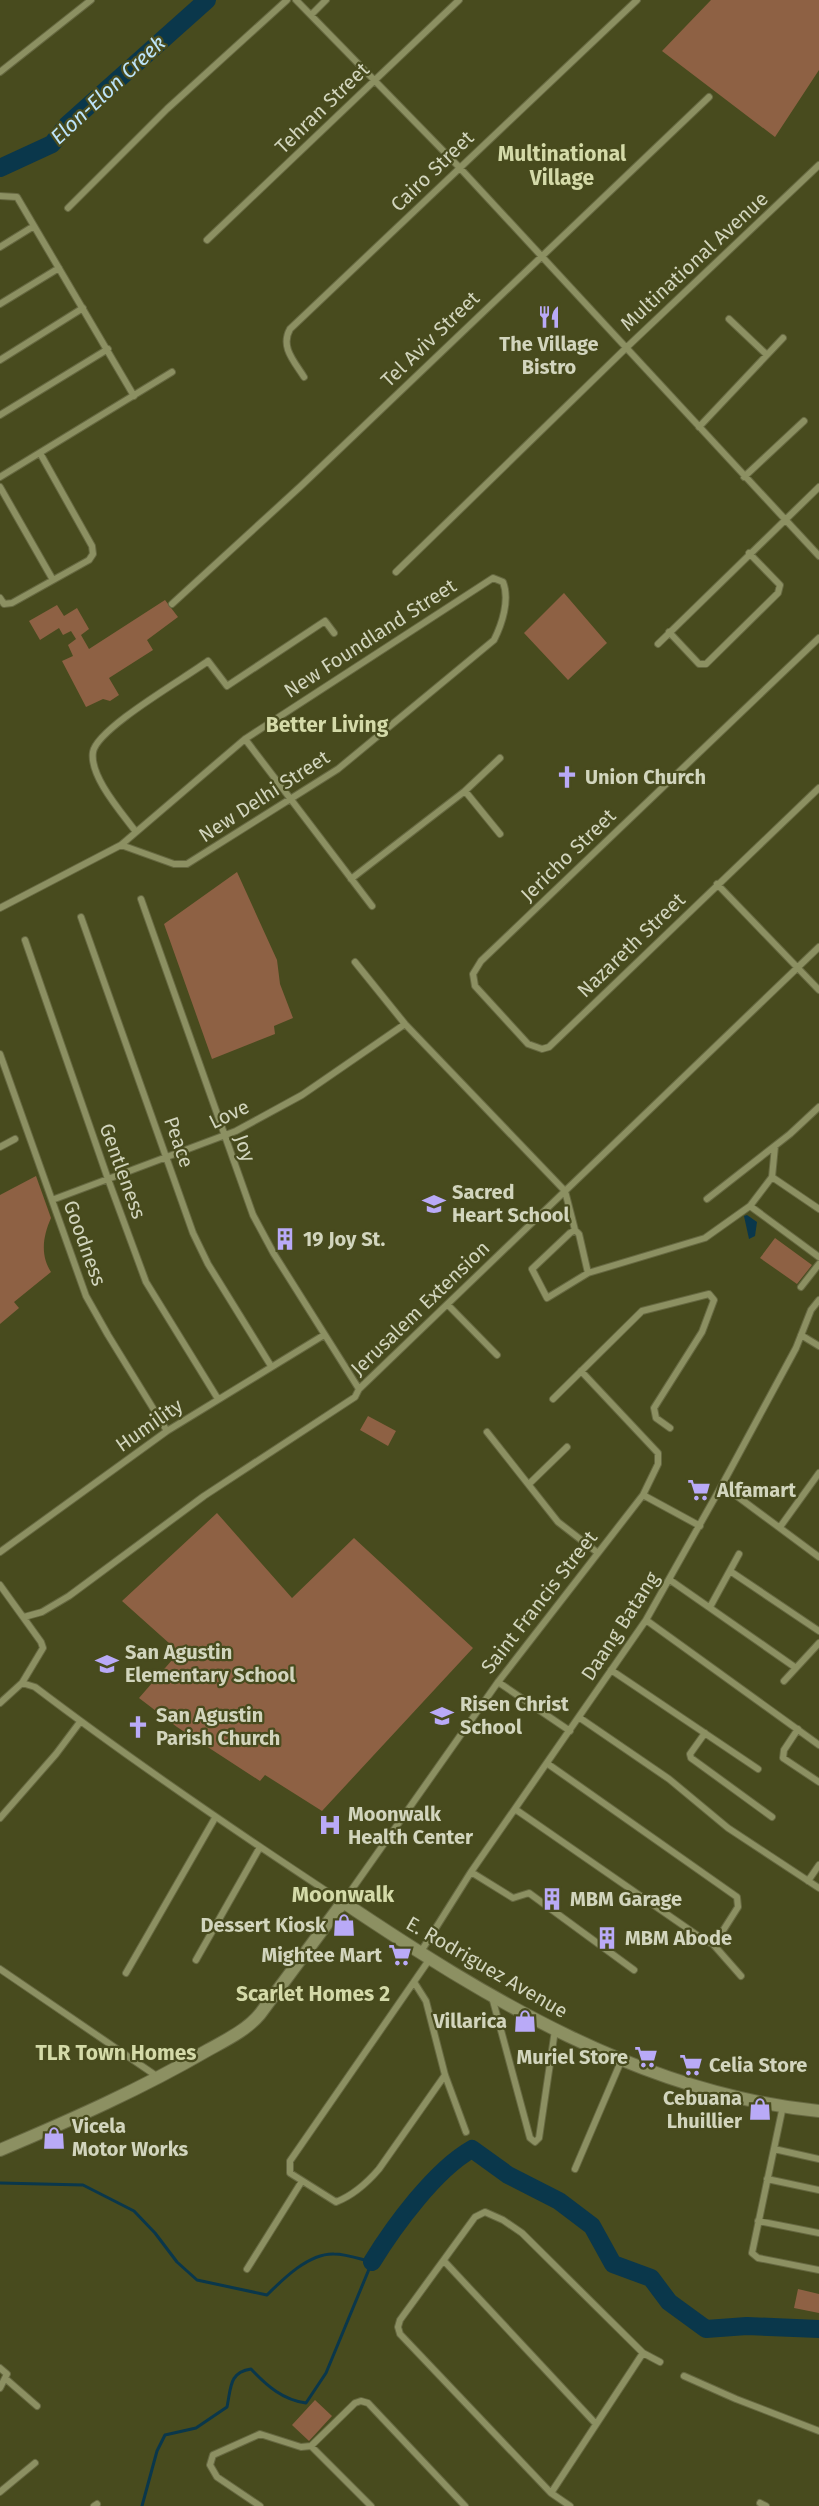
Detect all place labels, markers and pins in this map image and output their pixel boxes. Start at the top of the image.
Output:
restaurant icon: The Village Bistro [536,304,562,330]
place label: The Village Bistro [499,332,599,379]
church icon: Union Church [554,764,580,790]
place label: Union Church [585,765,706,789]
place label: Sacred Heart School [452,1180,570,1227]
school or university icon: Sacred Heart School [421,1191,447,1217]
building icon: 19 Joy St. [272,1226,298,1252]
place label: 19 Joy St. [303,1227,385,1251]
supermarket icon: Alfamart [686,1477,712,1503]
place label: Alfamart [716,1478,796,1502]
place label: San Agustin Elementary School [125,1640,295,1687]
school or university icon: San Agustin Elementary School [94,1651,120,1677]
place label: Risen Christ School [460,1692,569,1739]
place label: San Agustin Parish Church [156,1703,280,1750]
school or university icon: Risen Christ School [429,1703,455,1729]
church icon: San Agustin Parish Church [125,1714,151,1740]
place label: Moonwalk Health Center [348,1802,474,1849]
hospital icon: Moonwalk Health Center [317,1812,343,1838]
building icon: MBM Garage [539,1886,565,1912]
place label: MBM Garage [570,1887,682,1911]
shop icon: Dessert Kiosk [331,1912,357,1938]
place label: Dessert Kiosk [201,1913,327,1937]
building icon: MBM Abode [594,1925,620,1951]
place label: MBM Abode [625,1926,732,1950]
supermarket icon: Mightee Mart [387,1942,413,1968]
place label: Mightee Mart [261,1943,382,1967]
shop icon: Villarica [512,2008,538,2034]
place label: Villarica [432,2009,507,2033]
supermarket icon: Muriel Store [633,2044,659,2070]
place label: Muriel Store [517,2045,628,2069]
supermarket icon: Celia Store [678,2052,704,2078]
place label: Celia Store [709,2053,807,2077]
place label: Cebuana Lhuillier [663,2086,743,2133]
shop icon: Cebuana Lhuillier [747,2096,773,2122]
place label: Vicela Motor Works [71,2114,189,2161]
shop icon: Vicela Motor Works [41,2125,67,2151]

